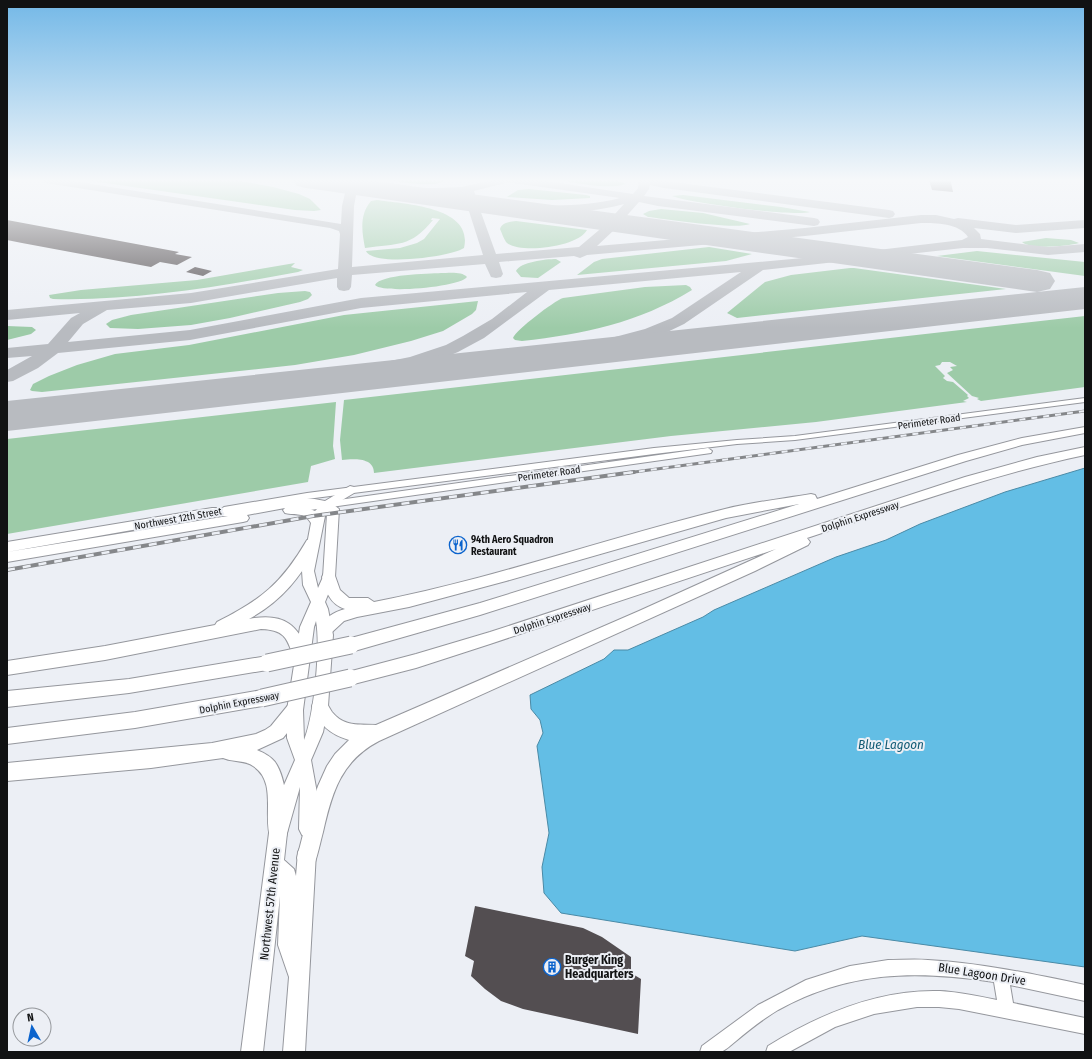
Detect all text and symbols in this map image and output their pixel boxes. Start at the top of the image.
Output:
street label: Perimeter Road [897,412,961,432]
street label: Perimeter Road [517,464,581,484]
street label: Dolphin Expressway [820,499,901,535]
street label: Northwest 12th Street [134,505,224,533]
place label: 94th Aero Squadron Restaurant [471,534,554,558]
restaurant icon: 94th Aero Squadron Restaurant [448,535,468,555]
street label: Dolphin Expressway [512,601,593,637]
street label: Dolphin Expressway [198,689,281,717]
water label: Blue Lagoon [858,737,924,752]
street label: Northwest 57th Avenue [257,847,283,961]
place label: Burger King Headquarters [565,953,634,981]
building icon: Burger King Headquarters [542,957,562,977]
street label: Blue Lagoon Drive [937,960,1027,988]
north arrow [12,1007,52,1047]
text: N [26,1011,35,1025]

